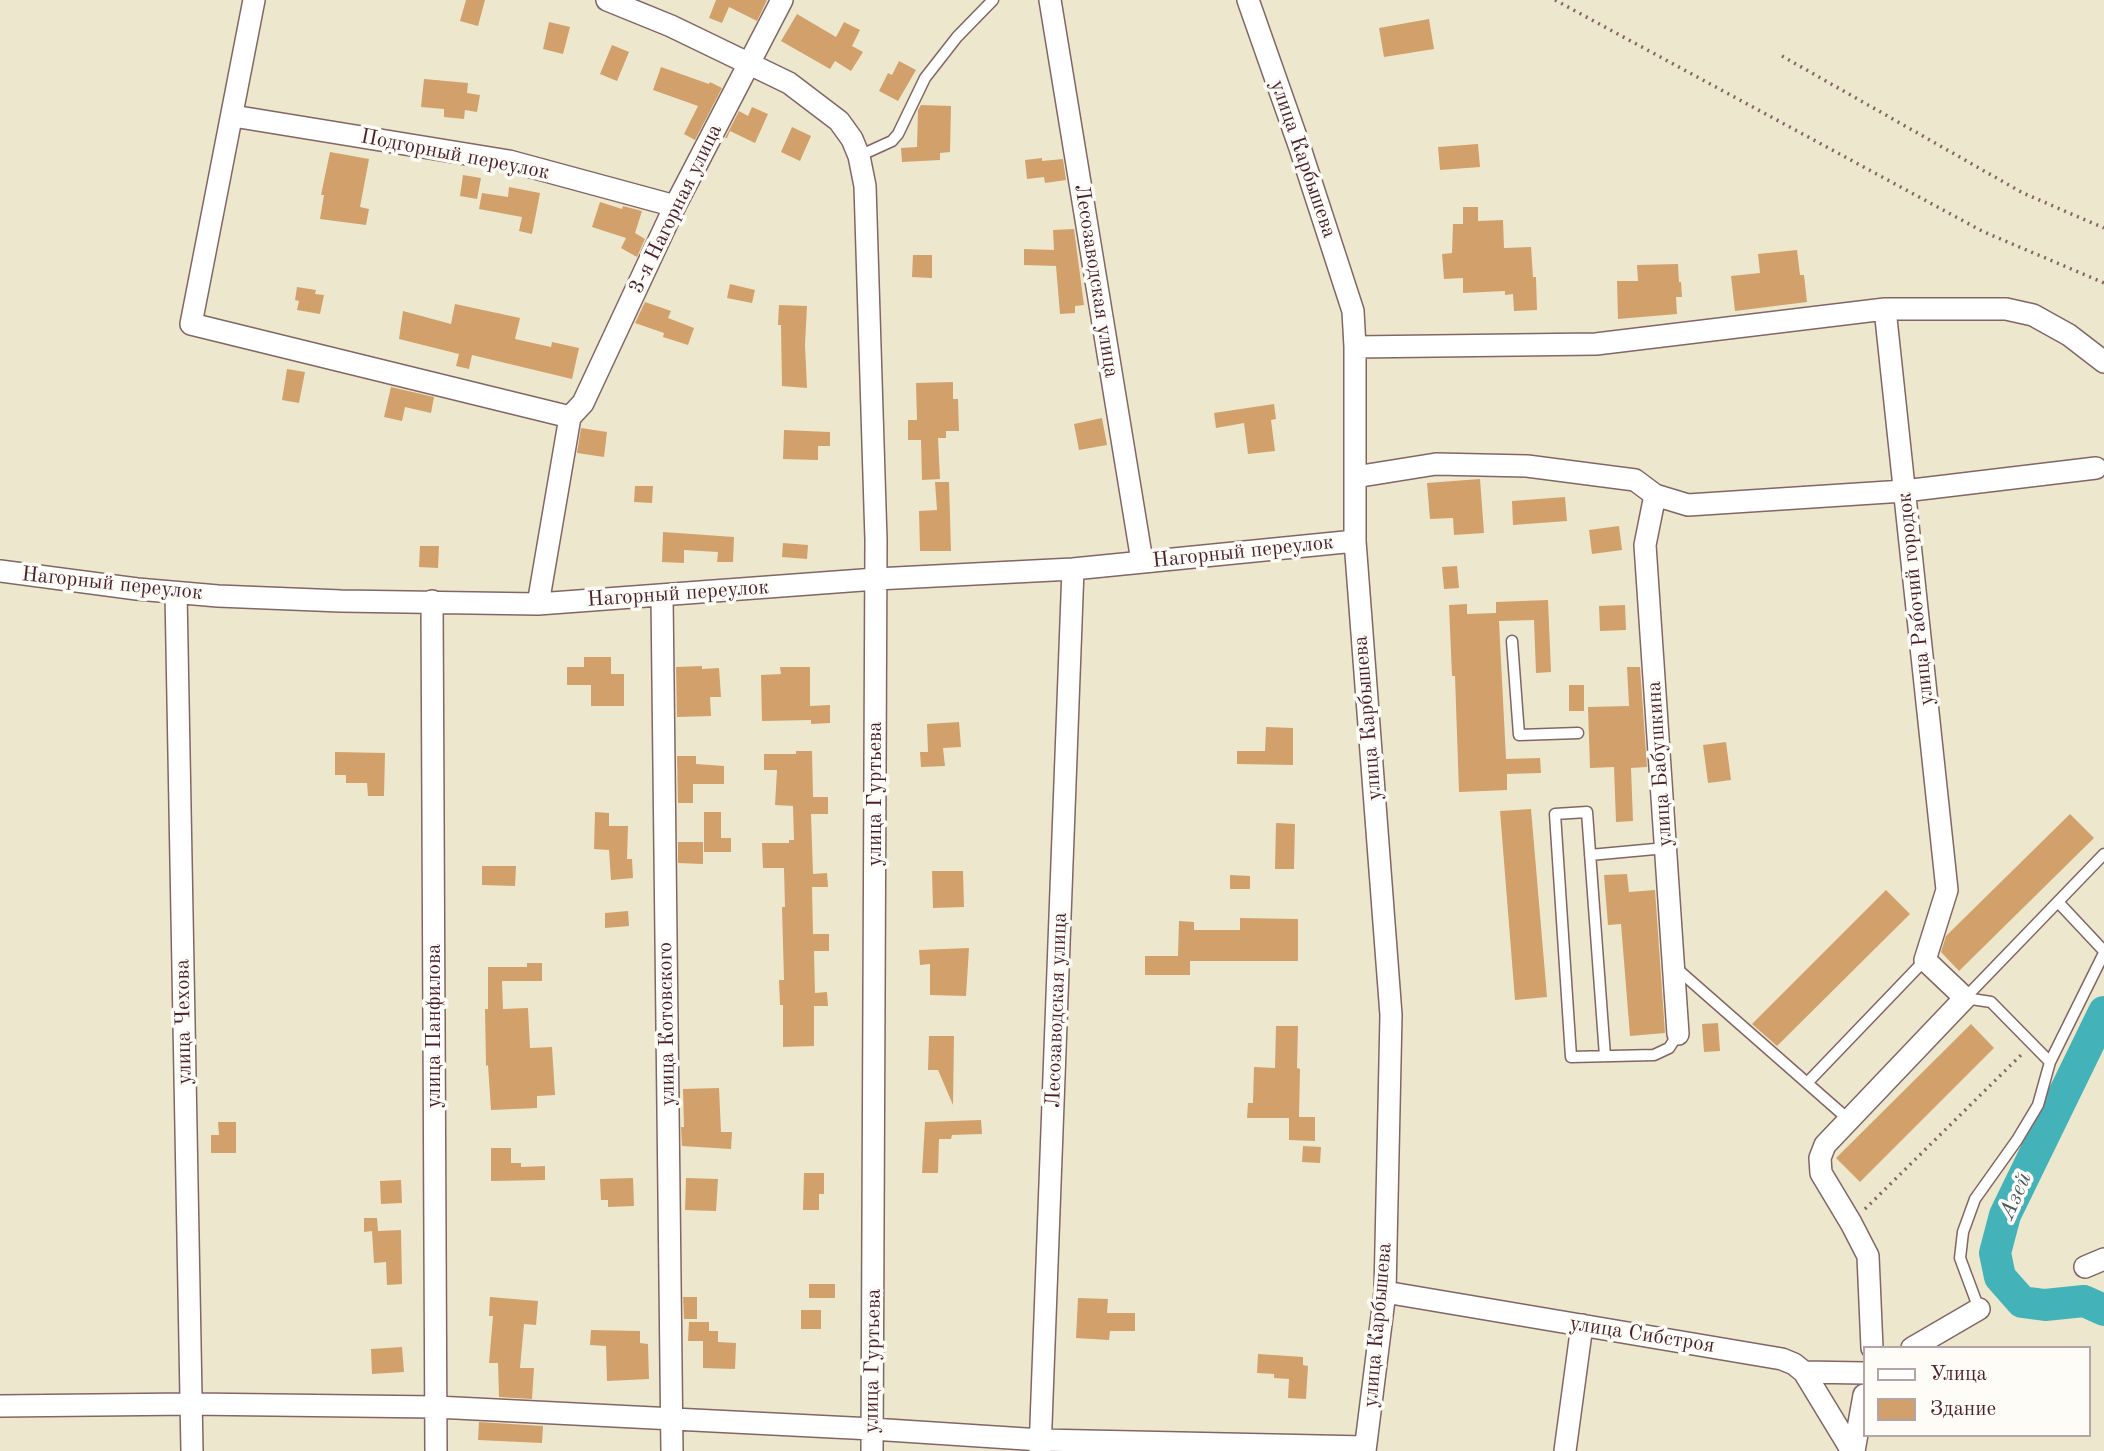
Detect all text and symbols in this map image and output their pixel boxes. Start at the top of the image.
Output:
street label: улица Карбышева [1264,77,1342,241]
street label: 3-я Нагорная улица [624,120,728,298]
street label: Подгорный переулок [358,124,552,186]
street label: Лесозаводская улица [1068,182,1124,380]
street label: улица Рабочий городок [1892,491,1940,707]
street label: Нагорный переулок [1151,530,1335,574]
street label: Нагорный переулок [20,562,204,606]
street label: Нагорный переулок [586,575,770,613]
street label: улица Карбышева [1348,634,1388,802]
street label: улица Бабушкина [1642,680,1678,848]
street label: улица Гуртьева [862,721,888,867]
street label: Лесозаводская улица [1041,912,1073,1108]
street label: улица Котовского [653,942,681,1106]
street label: улица Панфилова [421,944,447,1108]
street label: улица Чехова [170,959,198,1085]
water label: Азей [1993,1168,2039,1224]
street label: улица Карбышева [1358,1241,1398,1409]
street label: улица Гуртьева [859,1288,887,1434]
street label: улица Сибстроя [1568,1311,1716,1359]
legend [1862,1346,2090,1437]
text: Улица [1930,1364,1987,1385]
text: Здание [1930,1399,1996,1420]

